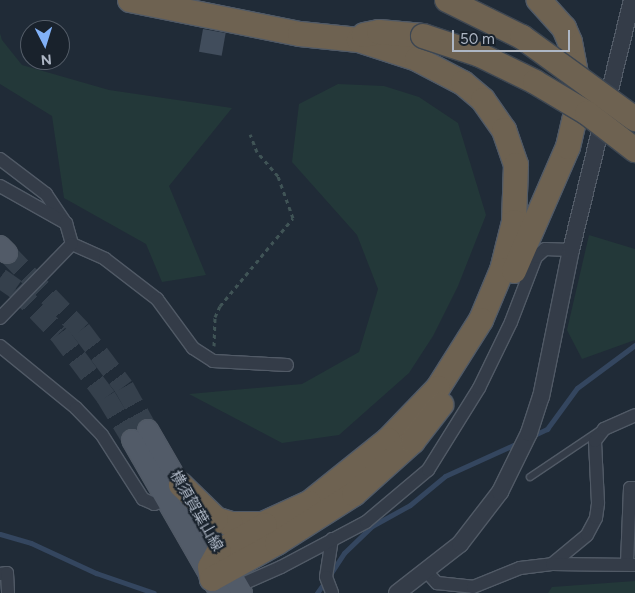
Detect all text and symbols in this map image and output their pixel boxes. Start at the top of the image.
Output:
north arrow [20,20,70,70]
scale bar [455,20,572,52]
text: 50 m [460,30,495,48]
text: N [40,51,52,68]
street label: 横須賀葉山線 [166,468,226,554]

